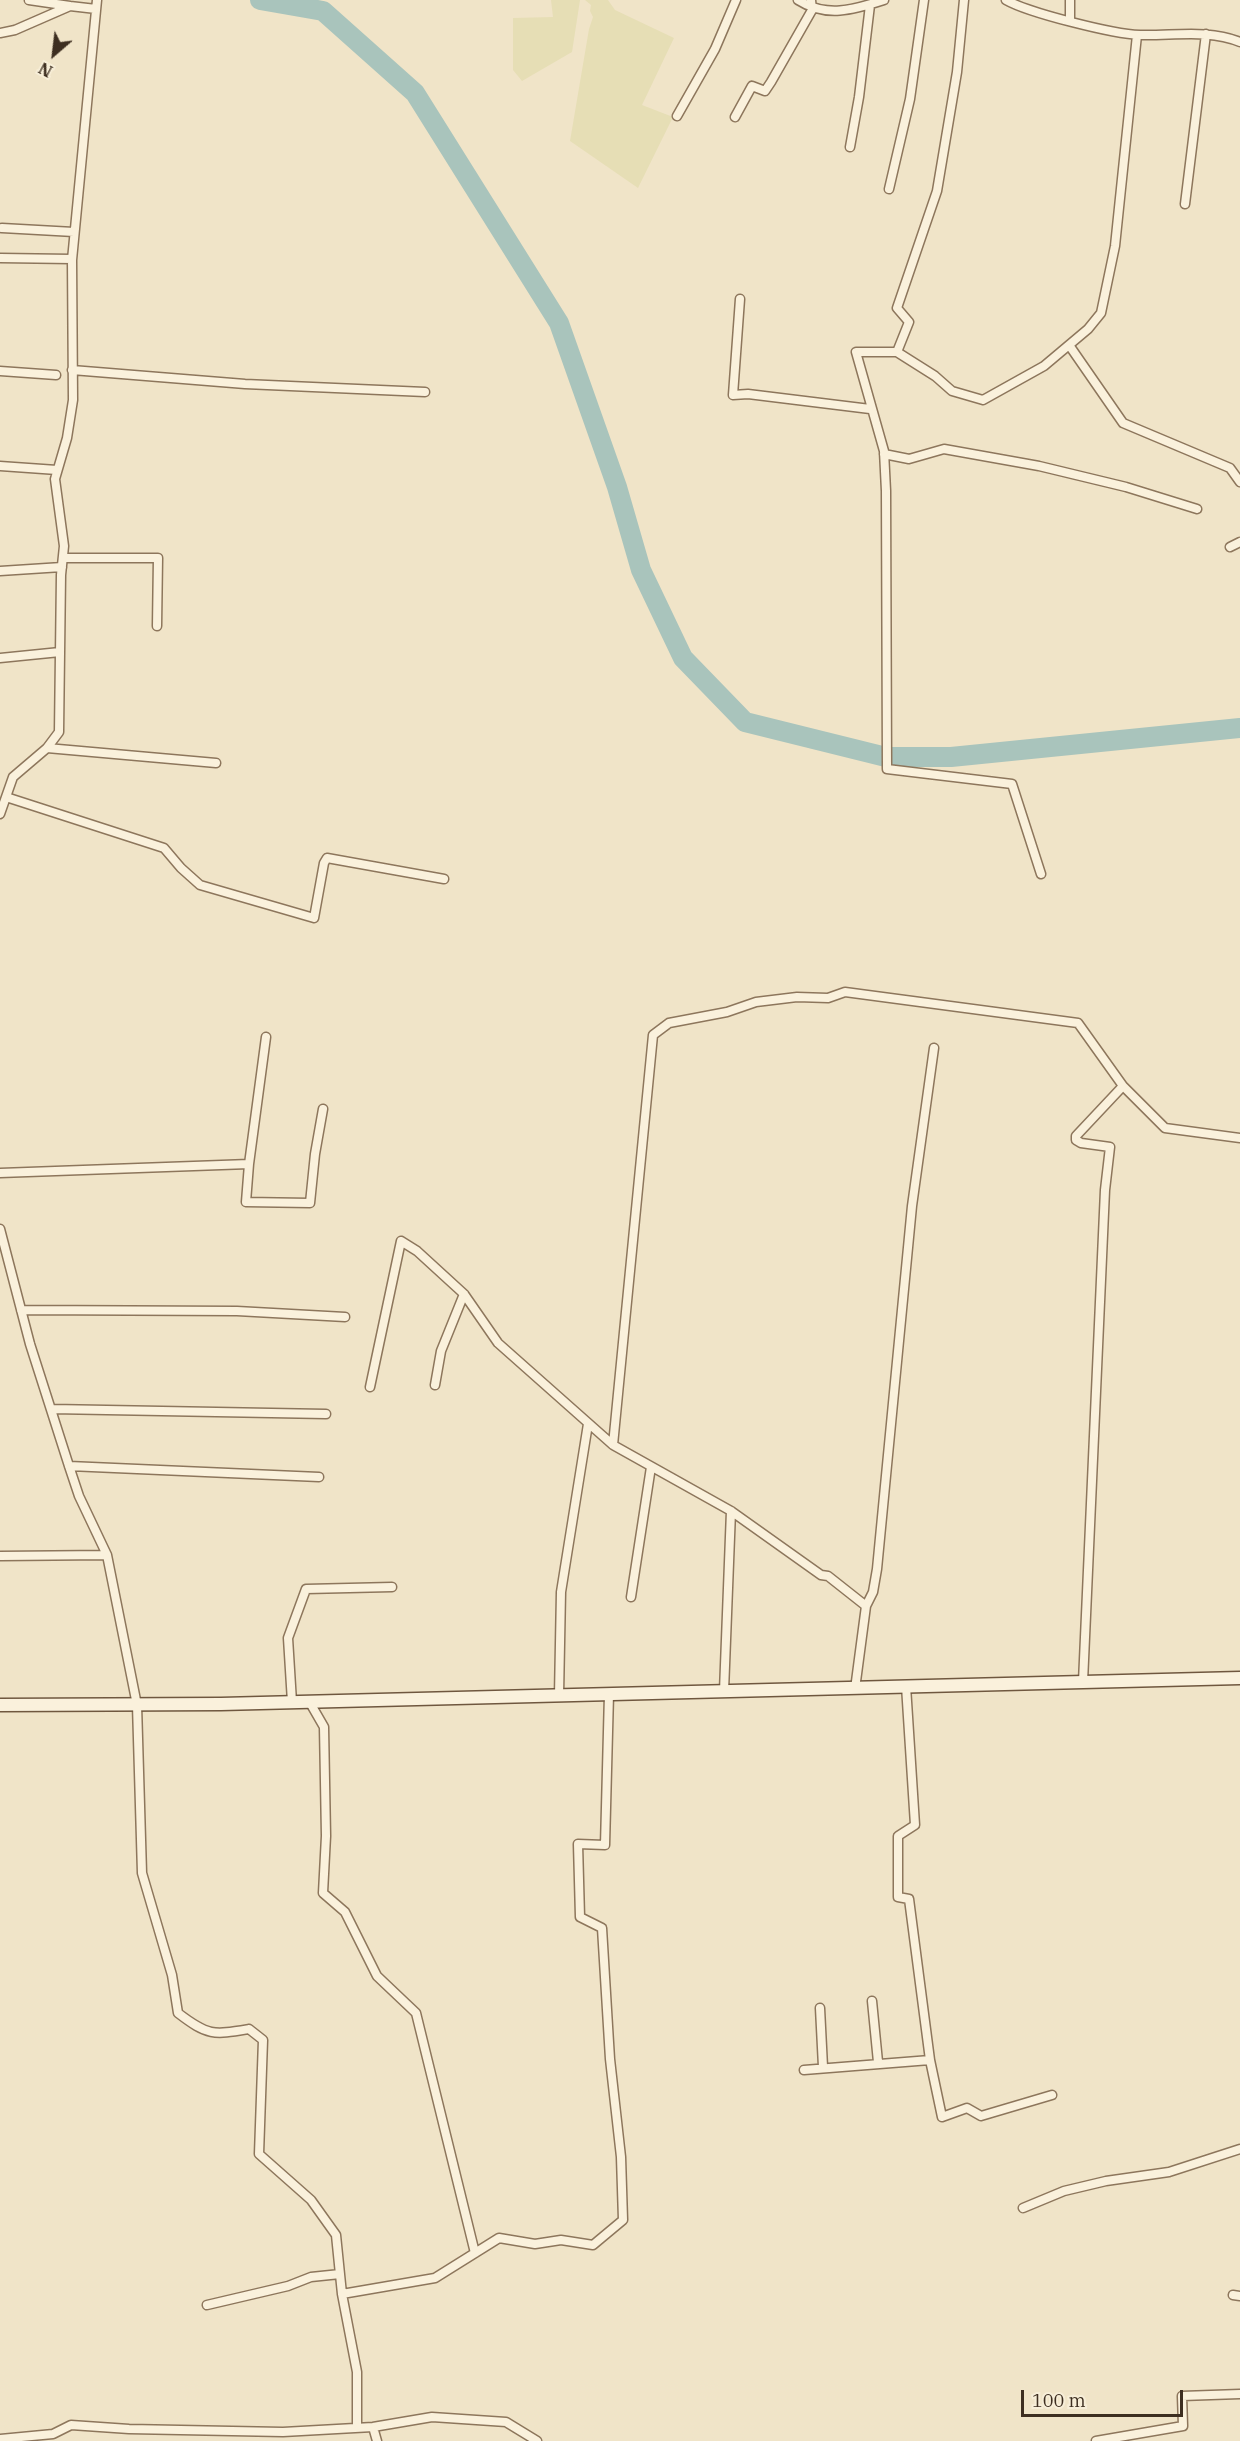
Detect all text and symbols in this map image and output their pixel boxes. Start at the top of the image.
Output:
north arrow [24,24,84,84]
text: N [35,58,56,82]
scale bar [1024,2378,1186,2416]
text: 100 m [1032,2389,1086,2412]

